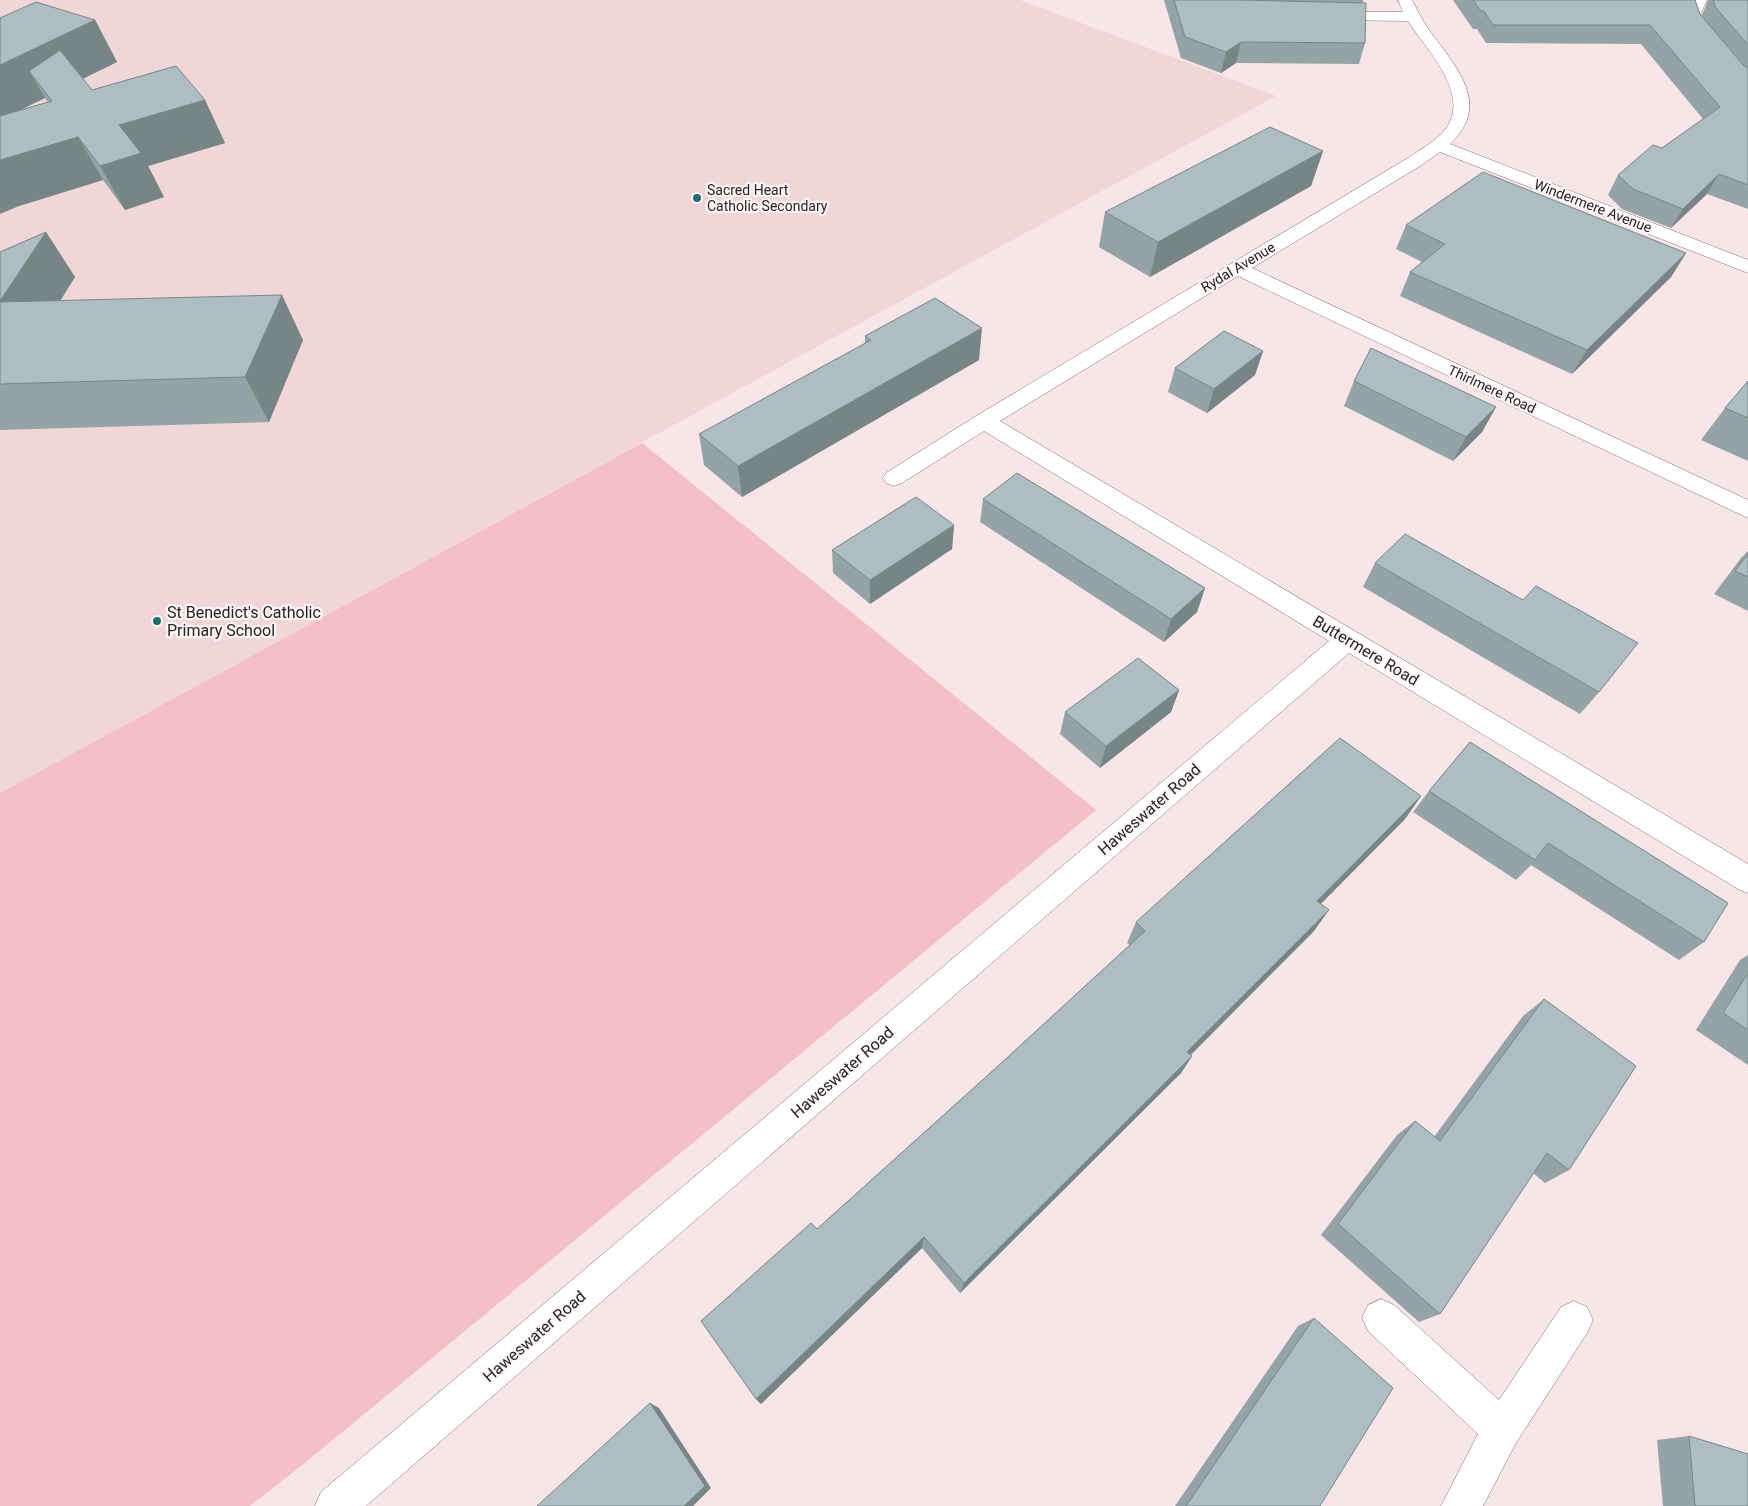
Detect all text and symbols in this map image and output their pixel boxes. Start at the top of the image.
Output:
street label: Windermere Avenue [1532,176,1654,236]
place label: Sacred Heart Catholic Secondary [707,182,828,214]
marker: Sacred Heart Catholic Secondary [691,192,703,204]
street label: Rydal Avenue [1198,239,1278,295]
street label: Thirlmere Road [1446,362,1538,416]
place label: St Benedict's Catholic Primary School [167,603,321,640]
street label: Buttermere Road [1309,611,1422,690]
marker: St Benedict's Catholic Primary School [151,615,163,627]
street label: Haweswater Road [1094,760,1204,859]
street label: Haweswater Road [787,1023,897,1122]
street label: Haweswater Road [479,1287,589,1386]

